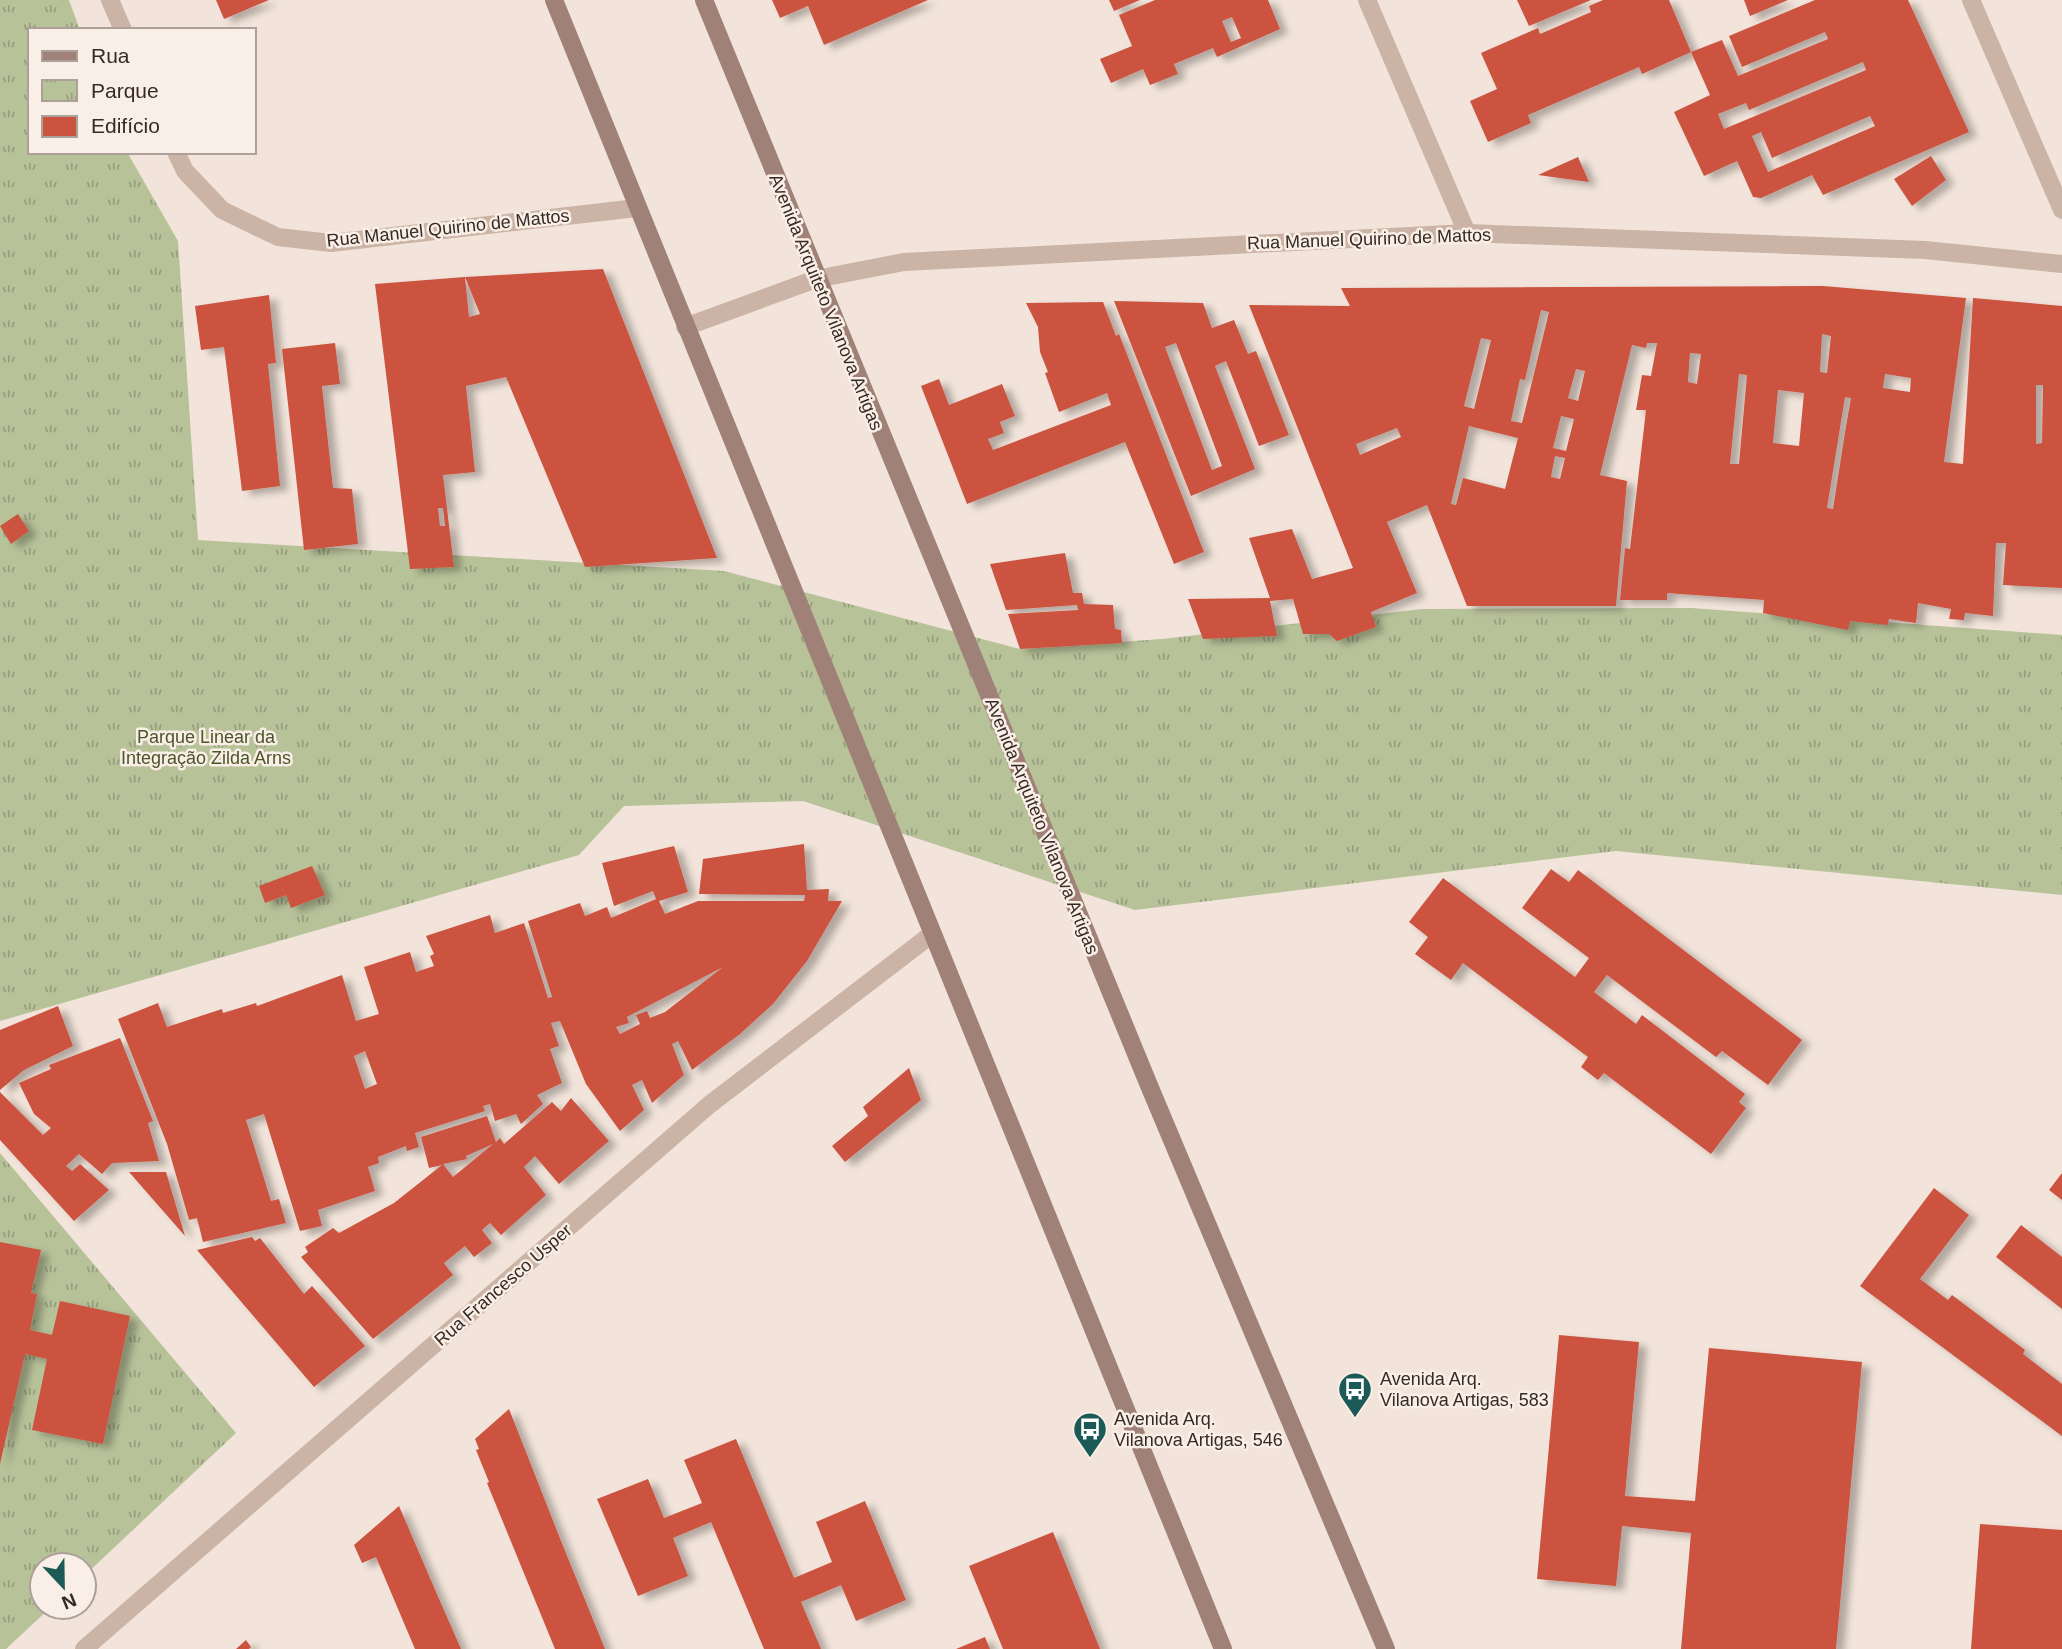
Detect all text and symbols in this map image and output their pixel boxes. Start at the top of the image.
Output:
legend [28,28,256,154]
text: Rua [91,44,130,67]
text: Parque [91,79,159,102]
text: Edifício [91,114,160,137]
street label: Avenida Arquiteto Vilanova Artigas [765,171,887,433]
street label: Rua Manuel Quirino de Mattos [326,205,570,251]
street label: Rua Manuel Quirino de Mattos [1247,225,1491,253]
street label: Avenida Arquiteto Vilanova Artigas [981,695,1103,957]
park label: Parque Linear da Integração Zilda Arns [121,727,291,768]
street label: Rua Francesco Usper [430,1220,576,1350]
place label: Avenida Arq. Vilanova Artigas, 583 [1380,1369,1549,1410]
bus stop icon: Avenida Arq. Vilanova Artigas, 583 [1336,1370,1374,1419]
place label: Avenida Arq. Vilanova Artigas, 546 [1114,1409,1283,1450]
bus stop icon: Avenida Arq. Vilanova Artigas, 546 [1071,1410,1109,1459]
north arrow [28,1551,98,1621]
text: N [59,1589,79,1614]

